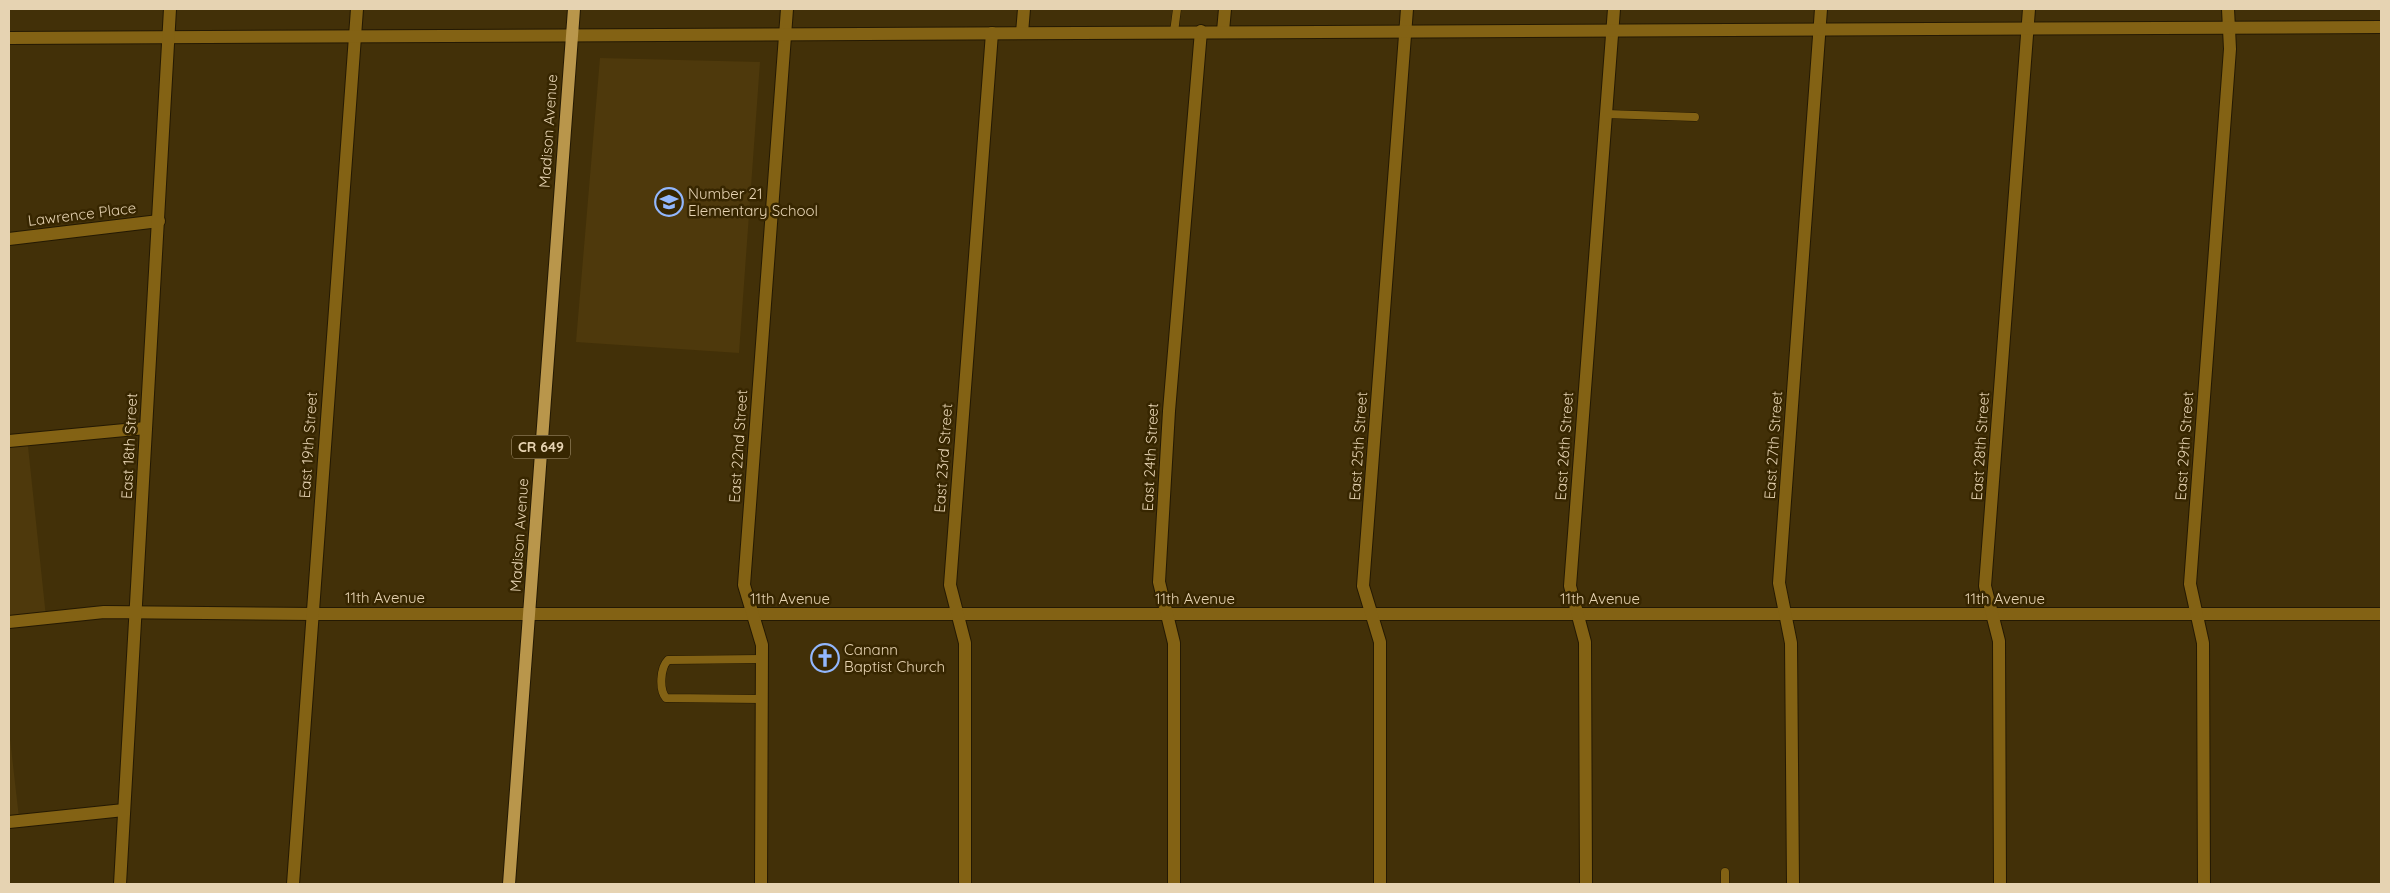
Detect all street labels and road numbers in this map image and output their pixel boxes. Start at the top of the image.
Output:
street label: Madison Avenue [535,73,561,189]
street label: Lawrence Place [27,198,137,230]
street label: East 22nd Street [725,389,751,503]
street label: East 27th Street [1760,390,1786,500]
street label: East 19th Street [295,391,321,499]
street label: East 25th Street [1345,391,1371,501]
street label: East 26th Street [1551,391,1577,501]
street label: East 28th Street [1967,391,1993,501]
street label: East 29th Street [2171,391,2197,501]
street label: East 18th Street [117,392,141,500]
street label: East 24th Street [1138,402,1162,512]
street label: East 23rd Street [930,403,956,513]
road number: CR 649 [512,436,570,458]
street label: Madison Avenue [506,477,532,593]
street label: 11th Avenue [345,588,425,607]
street label: 11th Avenue [750,589,830,608]
street label: 11th Avenue [1155,589,1235,608]
street label: 11th Avenue [1560,589,1640,608]
street label: 11th Avenue [1965,589,2045,608]

